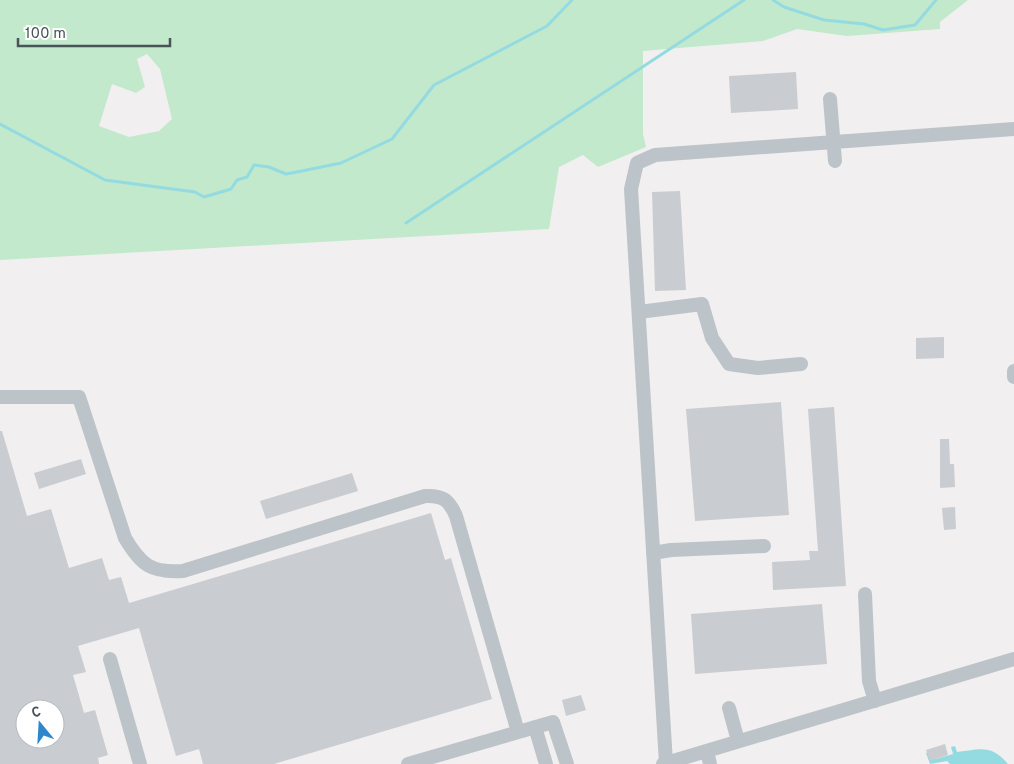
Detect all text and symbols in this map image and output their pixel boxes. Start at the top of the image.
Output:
scale bar [18,15,170,47]
text: 100 m [25,25,66,44]
north arrow [15,699,65,749]
text: С [30,704,43,723]

